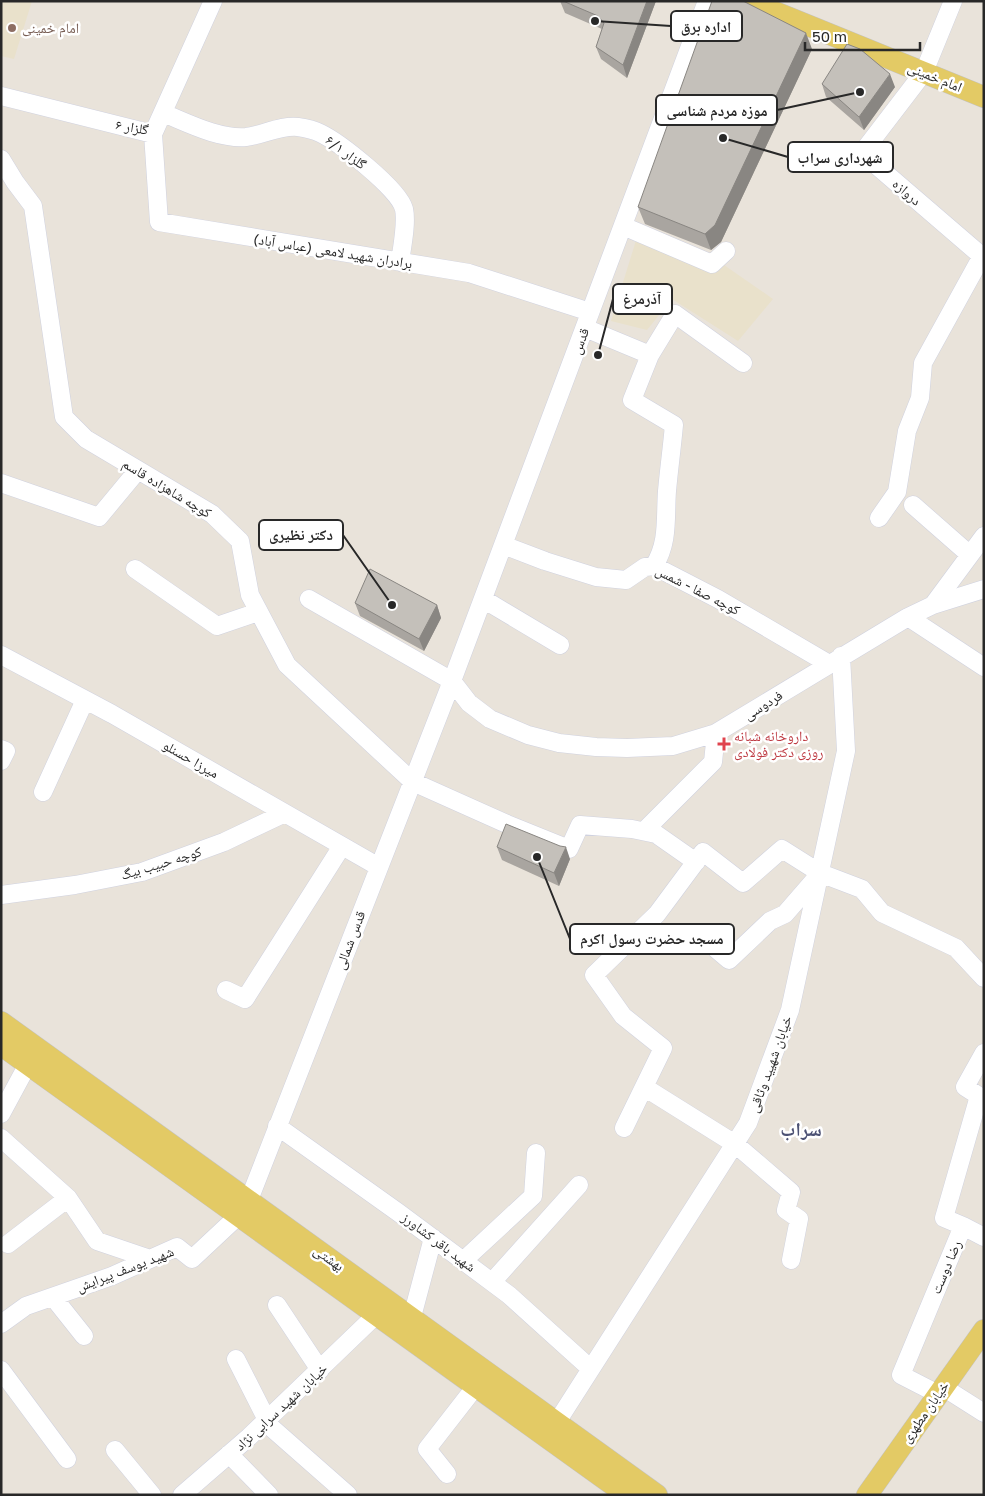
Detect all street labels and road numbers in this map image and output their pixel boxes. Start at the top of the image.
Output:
street label: امام خمینی [905,58,965,97]
street label: گلزار ۶ [114,115,150,139]
street label: گلزار ۶/۱ [322,131,370,173]
street label: دروازه [889,175,925,209]
street label: برادران شهید لامعی (عباس آباد) [252,230,414,272]
street label: قدس [567,325,593,357]
street label: کوچه شاهزاده قاسم [119,454,215,523]
street label: کوچه صفا - شمس [653,561,744,619]
street label: فردوسی [740,686,786,724]
street label: میرزا حسنلو [160,736,222,782]
street label: کوچه حبیب بیگ [118,842,204,884]
street label: قدس شمالی [331,908,369,972]
street label: خیابان شهیید وثاقی [744,1013,796,1115]
street label: شهید باقر کشاورز [398,1208,480,1276]
street label: رضا دوست [927,1238,965,1296]
street label: بهشتی [310,1241,348,1275]
street label: شهید یوسف پیرایش [74,1242,176,1296]
street label: خیابان شهید سرابی نژاد [231,1359,331,1455]
street label: خیابان مطهری [897,1378,953,1446]

